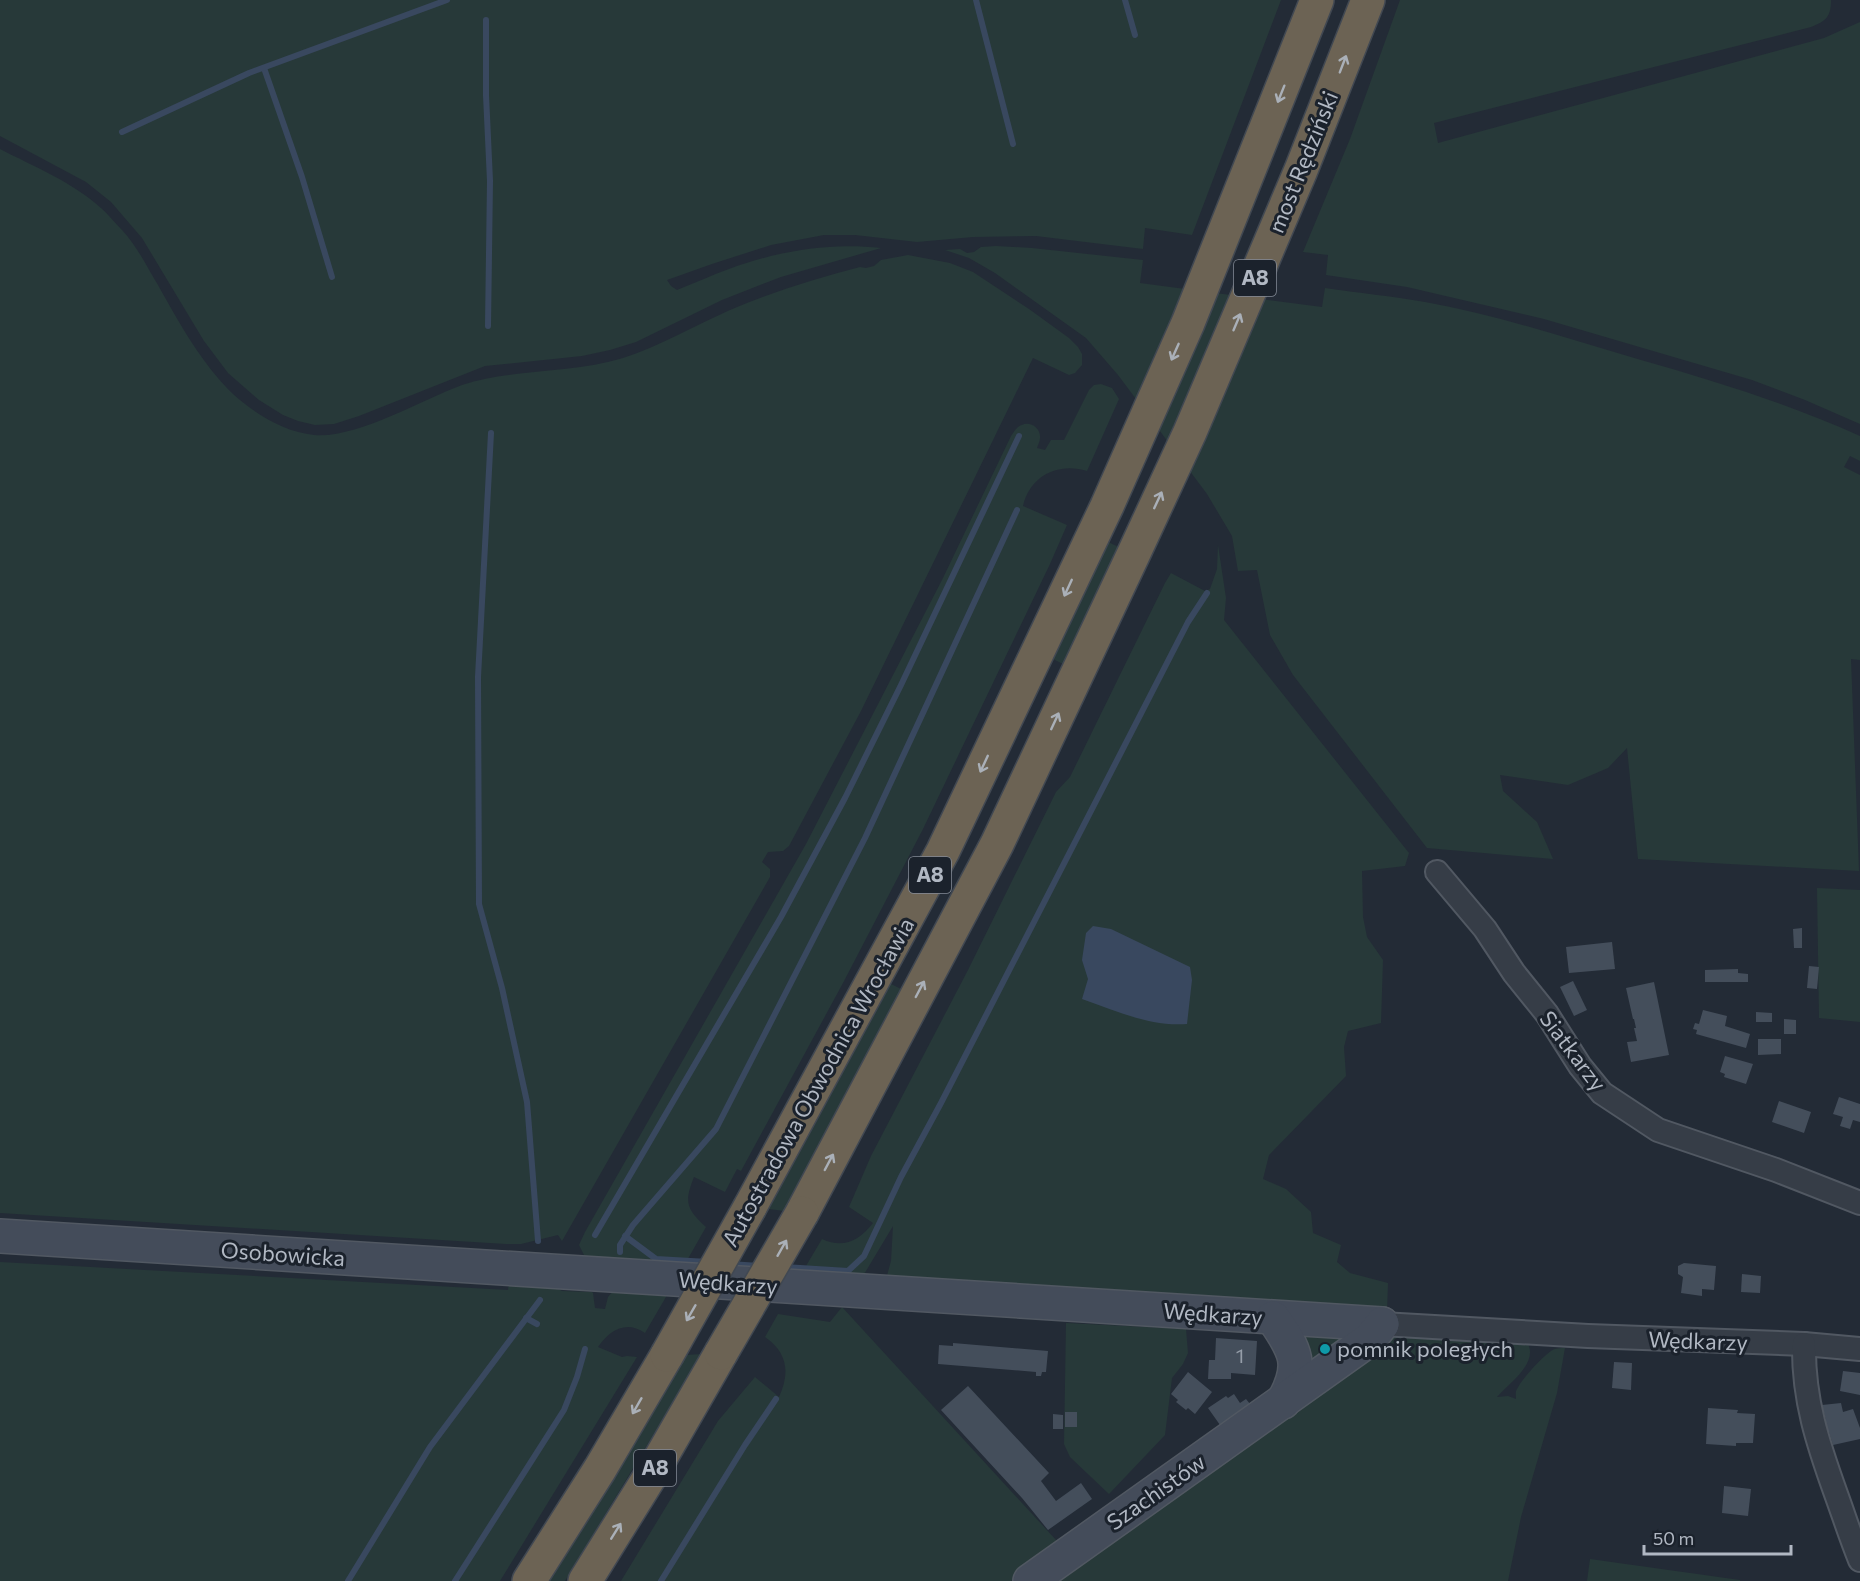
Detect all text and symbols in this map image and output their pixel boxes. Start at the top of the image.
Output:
one-way arrow [1338,55,1349,73]
one-way arrow [1274,84,1285,102]
street label: most Rędziński [1262,87,1343,237]
road number: A8 [1234,260,1276,296]
one-way arrow [1232,313,1243,331]
one-way arrow [1169,343,1180,361]
one-way arrow [1153,492,1165,510]
one-way arrow [1061,579,1073,597]
one-way arrow [1050,713,1061,731]
one-way arrow [978,755,990,773]
road number: A8 [909,857,951,893]
street label: Autostradowa Obwodnica Wrocławia [716,913,919,1251]
one-way arrow [915,981,926,999]
street label: Siatkarzy [1534,1005,1612,1096]
one-way arrow [824,1153,835,1171]
street label: Osobowicka [220,1236,346,1271]
one-way arrow [776,1240,788,1257]
street label: Wędkarzy [677,1266,779,1299]
street label: Wędkarzy [1162,1297,1264,1330]
one-way arrow [684,1304,696,1321]
street label: Wędkarzy [1648,1325,1748,1356]
place label: pomnik poległych [1337,1335,1513,1362]
marker: pomnik poległych [1318,1342,1332,1356]
house number: 1 [1236,1343,1244,1367]
one-way arrow [631,1397,643,1414]
street label: Szachistów [1101,1448,1210,1535]
road number: A8 [634,1450,676,1486]
scale bar [1644,1518,1791,1556]
one-way arrow [610,1524,622,1540]
text: 50 m [1653,1527,1694,1549]

